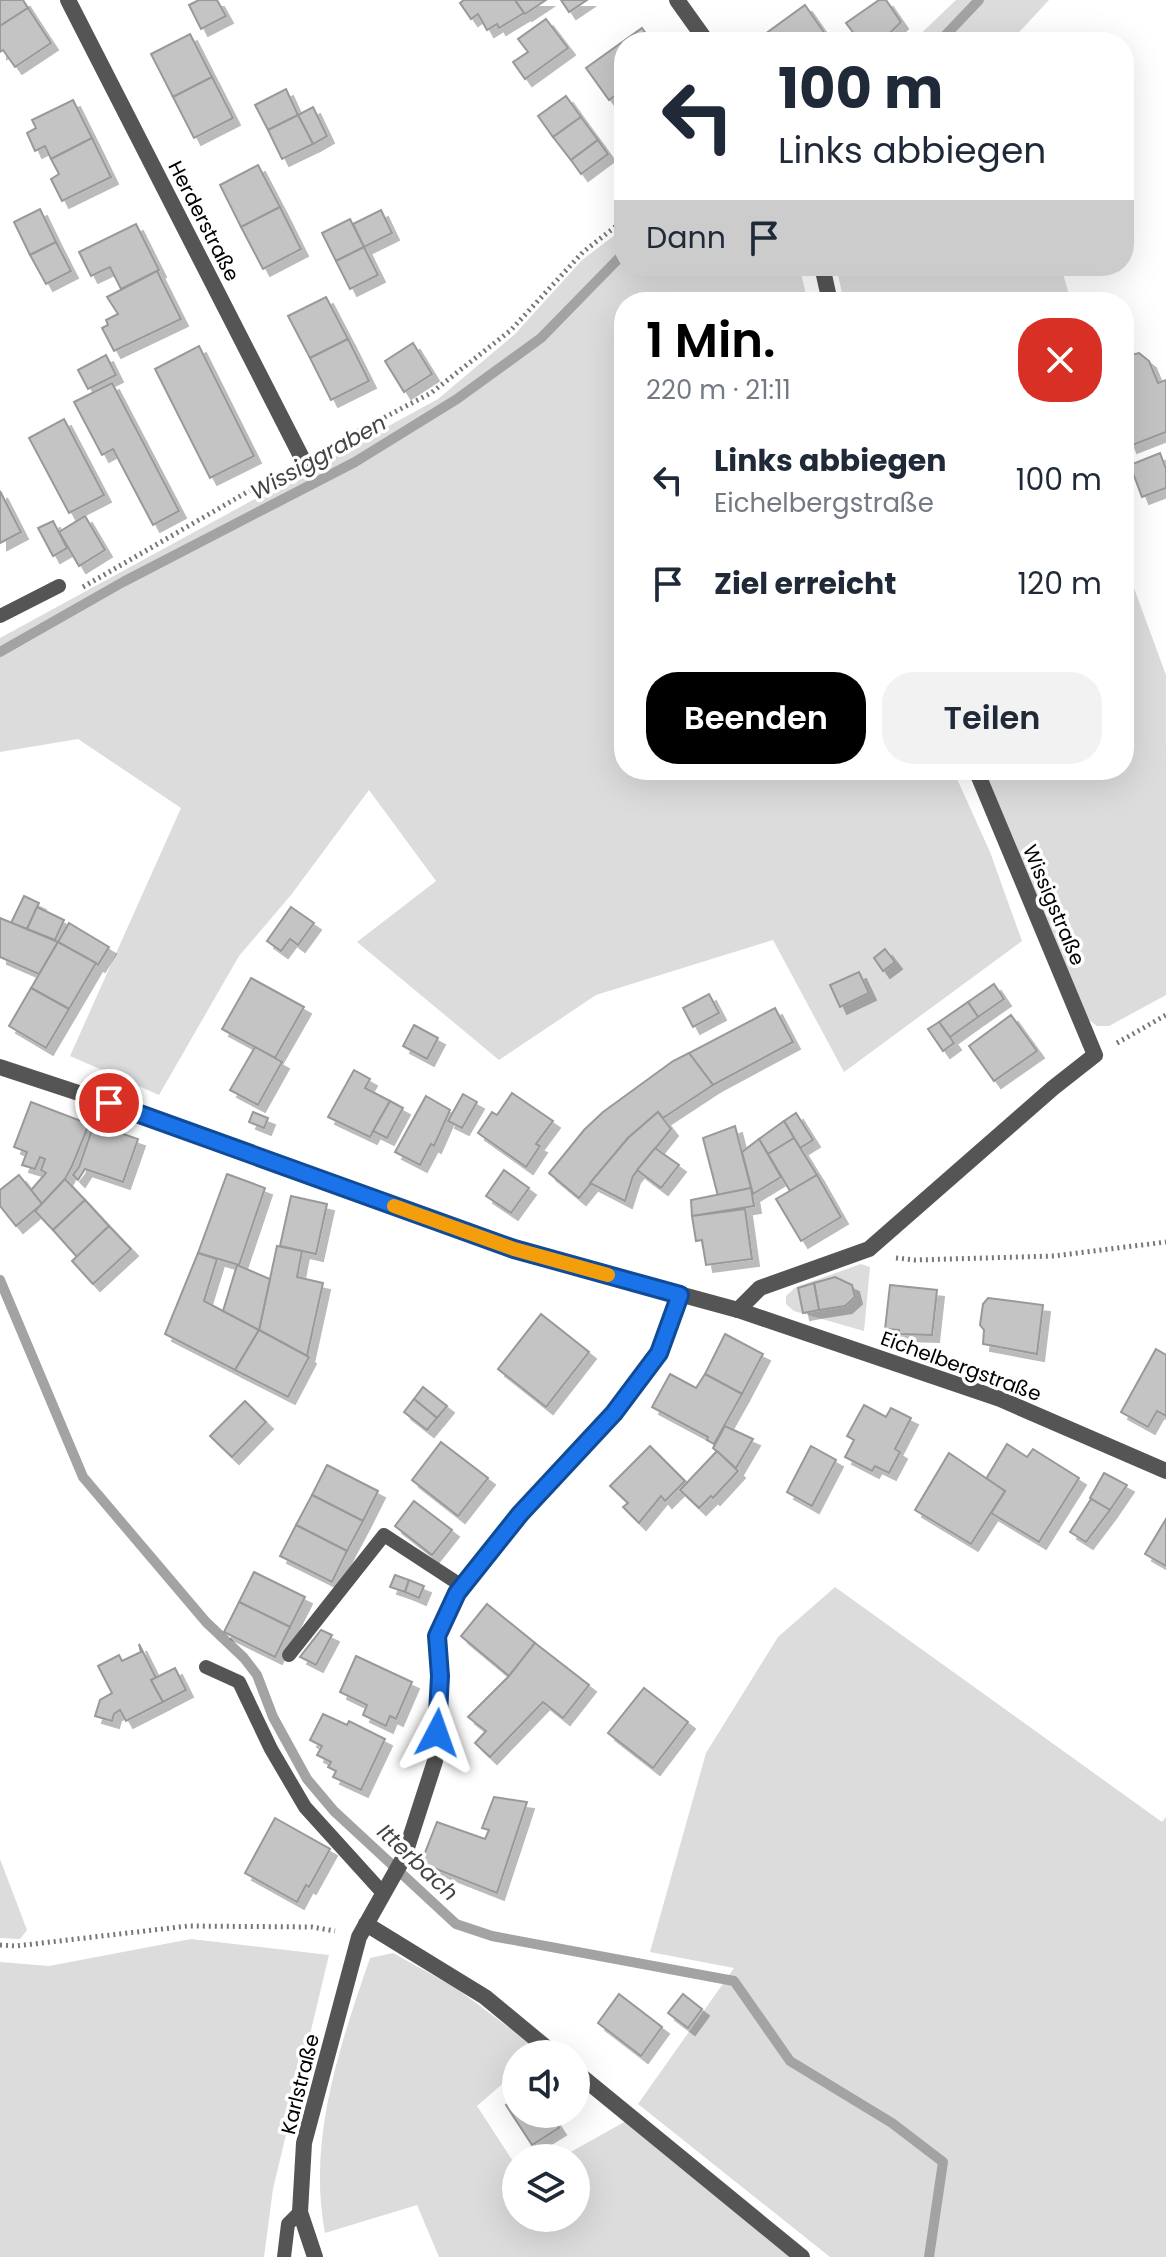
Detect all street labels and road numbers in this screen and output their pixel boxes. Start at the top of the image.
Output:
street label: Herderstraße [162,156,246,286]
street label: Wissigstraße [1016,840,1092,970]
street label: Eichelbergstraße [877,1324,1045,1408]
street label: Karlstraße [274,2031,326,2137]

